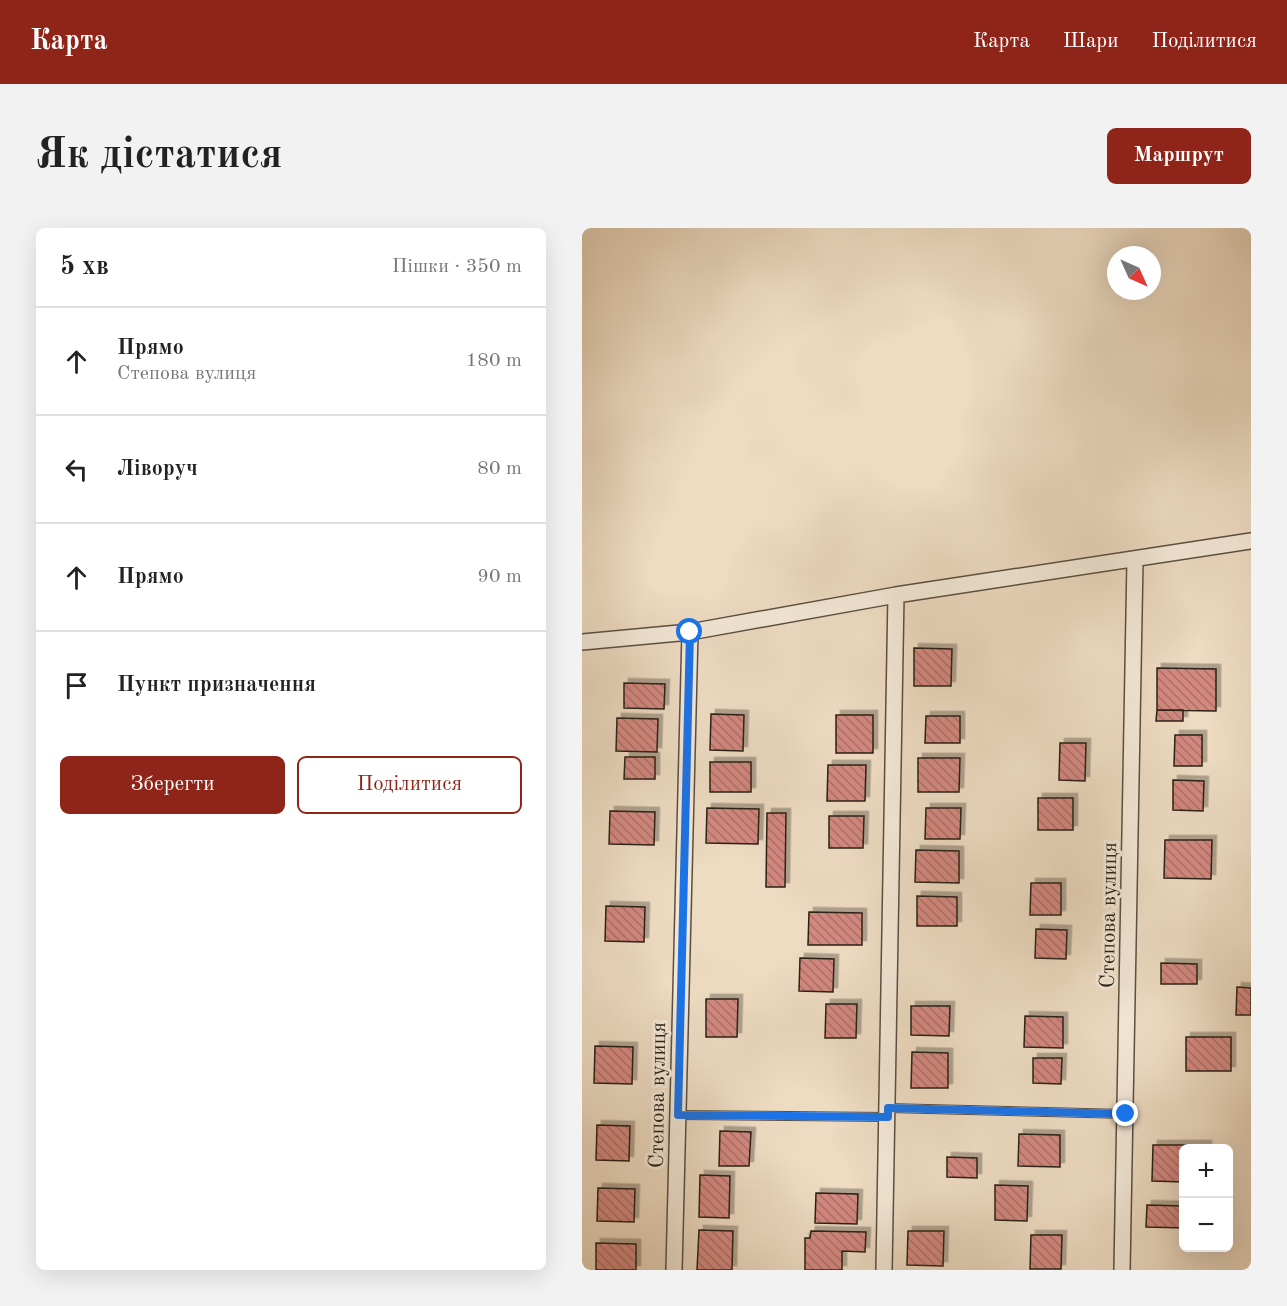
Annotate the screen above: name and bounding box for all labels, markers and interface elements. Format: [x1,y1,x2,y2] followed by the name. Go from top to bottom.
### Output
[30,28,108,56] text: Карта
[973,31,1030,52] text: Карта
[1063,31,1118,52] text: Шари
[1151,31,1257,52] text: Поділитися
[1107,128,1251,184] button: Маршрут
[36,135,283,177] text: Як дістатися
[1107,246,1161,300] north arrow
[60,254,109,280] text: 5 хв
[392,257,522,277] text: Пішки · 350 m
[117,337,184,359] text: Прямо
[60,345,93,378] icon: ahead
[466,351,522,371] text: 180 m
[117,364,256,384] text: Степова вулиця
[60,453,93,486] icon: left
[117,458,198,480] text: Ліворуч
[477,459,522,479] text: 80 m
[60,561,93,594] icon: ahead
[117,566,184,588] text: Прямо
[477,567,522,587] text: 90 m
[676,618,702,644] route start
[60,669,93,702] icon: arrive
[117,674,316,696] text: Пункт призначення
[60,756,285,814] button: Зберегти
[297,756,522,814] button: Поділитися
[1098,842,1121,988] street label: Степова вулиця
[647,1022,670,1168] street label: Степова вулиця
[1112,1100,1138,1126] route end
[1179,1144,1233,1252] map controls
[1179,1144,1233,1198] button: +
[1179,1198,1233,1252] button: −

